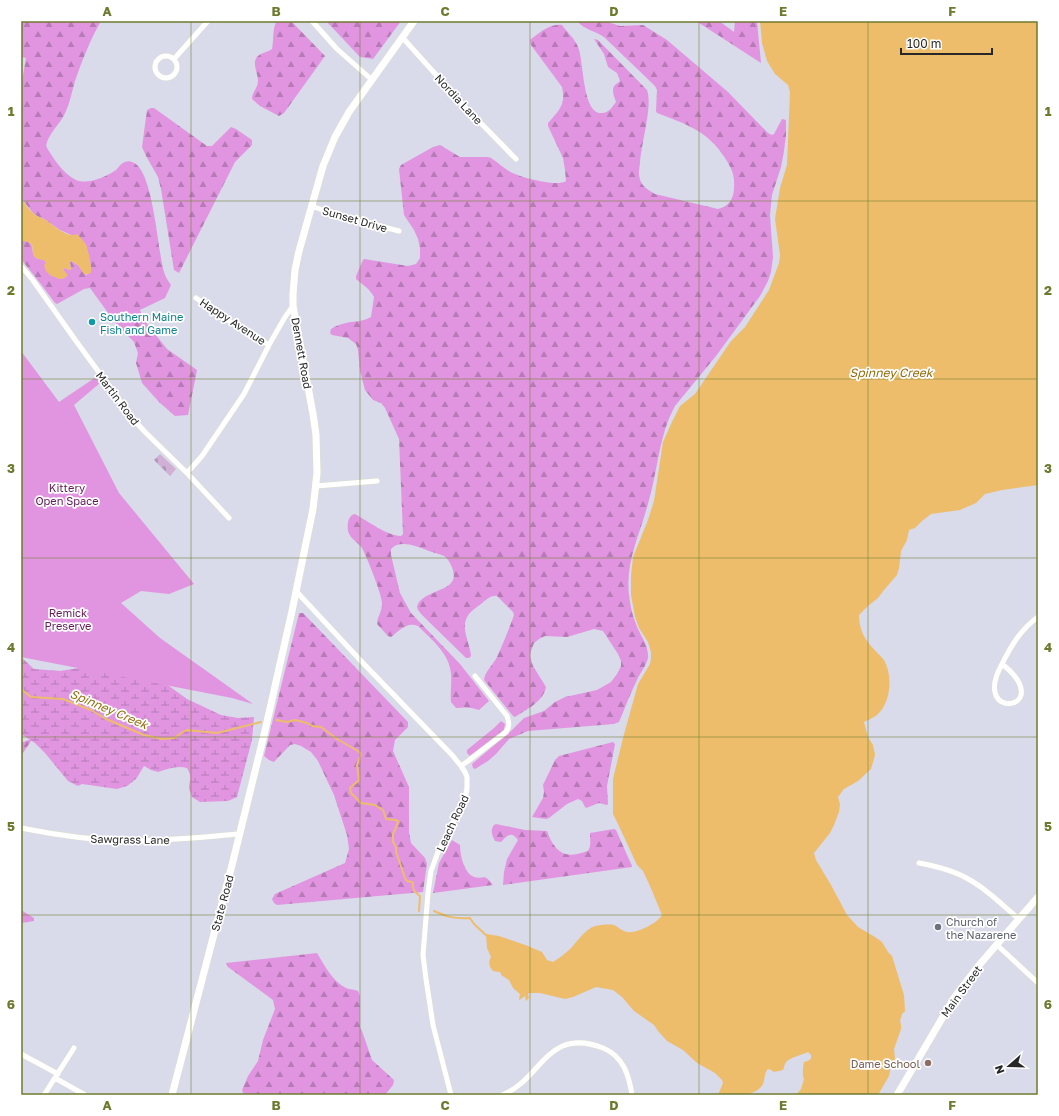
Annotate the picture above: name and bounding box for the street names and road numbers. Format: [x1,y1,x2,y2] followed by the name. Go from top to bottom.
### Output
[433,71,485,127] street label: Nordia Lane
[321,204,389,234] street label: Sunset Drive
[198,295,268,347] street label: Happy Avenue
[289,316,315,390] street label: Dennett Road
[94,369,142,427] street label: Martin Road
[433,793,471,853] street label: Leach Road
[90,832,170,846] street label: Sawgrass Lane
[208,873,236,933] street label: State Road
[938,963,984,1019] street label: Main Street

